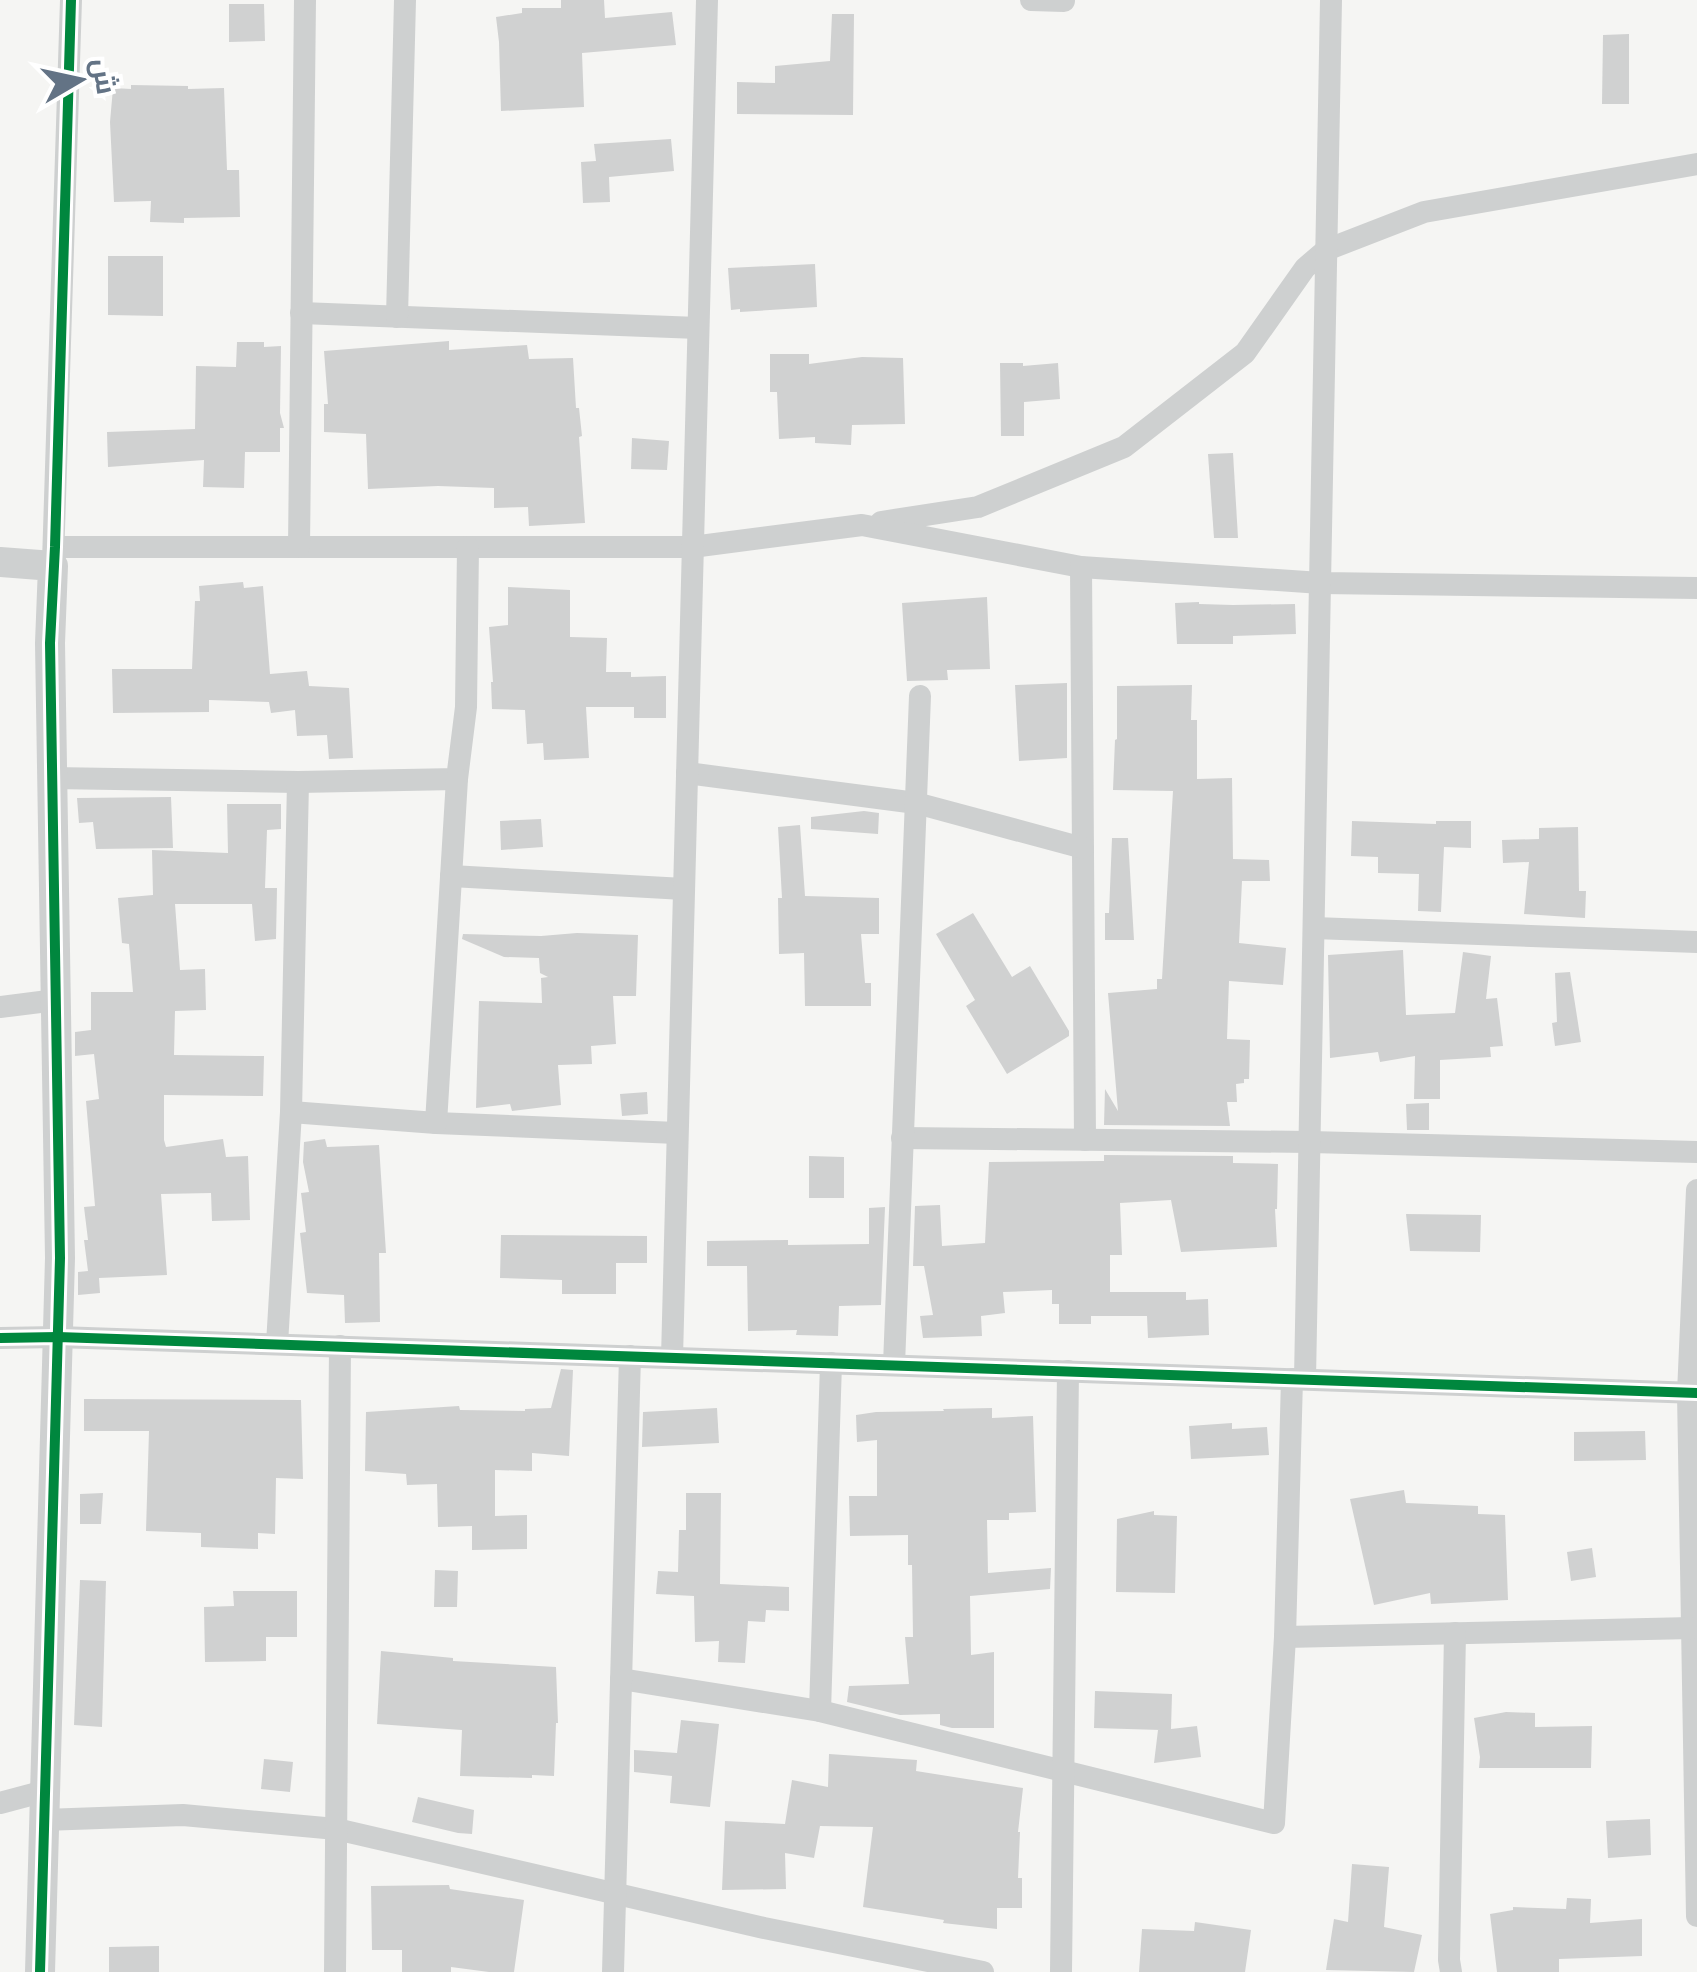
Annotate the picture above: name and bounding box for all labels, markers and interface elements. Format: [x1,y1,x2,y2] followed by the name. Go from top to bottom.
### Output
[30,30,130,130] north arrow
[82,56,125,97] text: ش

